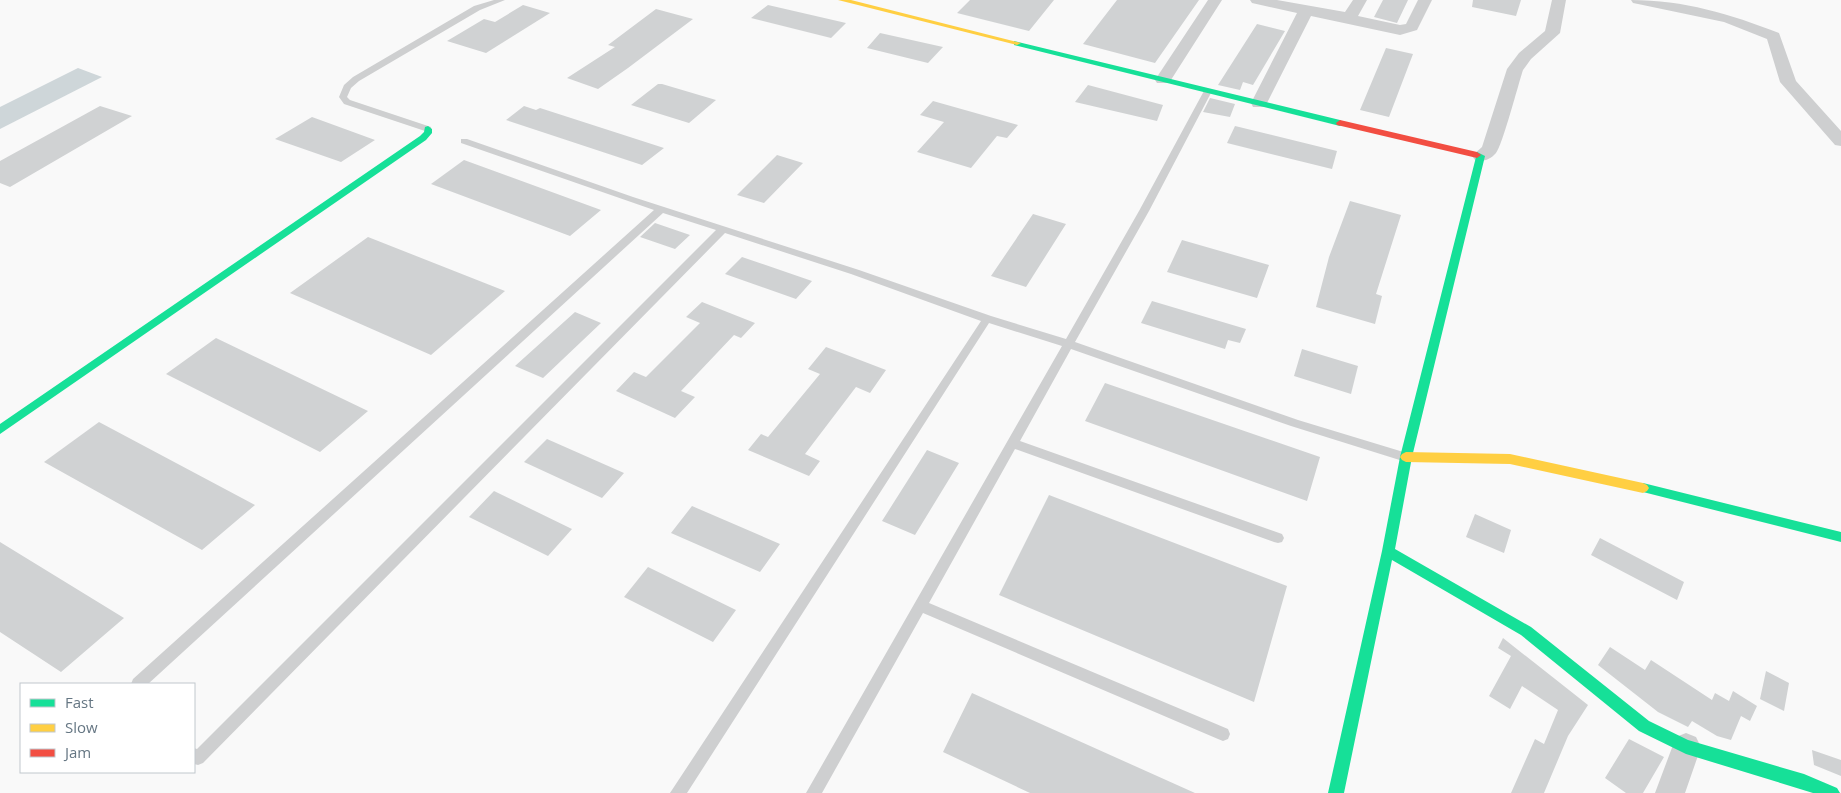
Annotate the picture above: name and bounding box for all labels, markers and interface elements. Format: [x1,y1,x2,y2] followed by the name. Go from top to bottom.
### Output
[20,683,195,773] legend
[65,692,94,712] text: Fast
[65,717,98,737] text: Slow
[63,742,91,762] text: Jam

